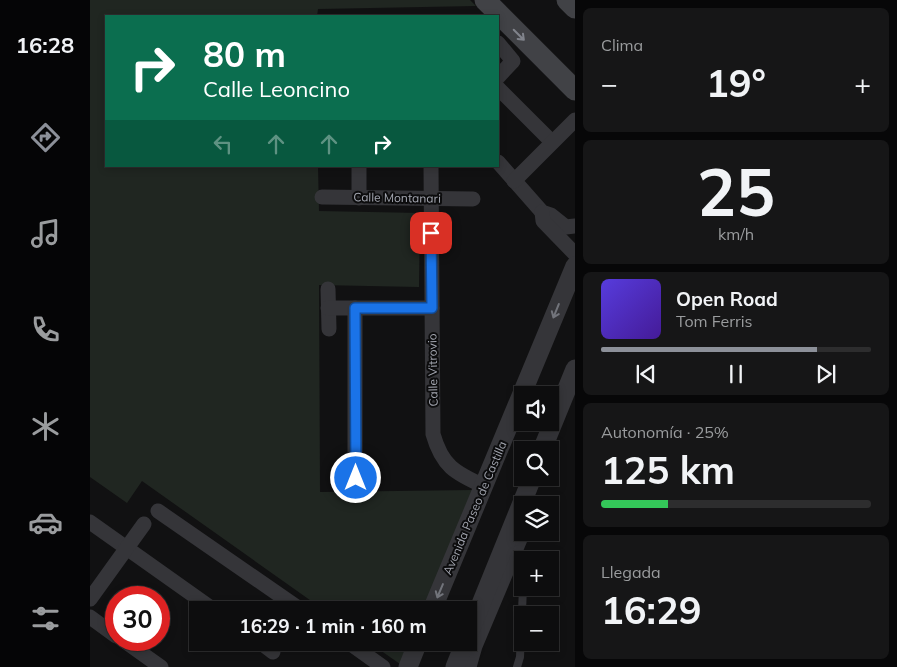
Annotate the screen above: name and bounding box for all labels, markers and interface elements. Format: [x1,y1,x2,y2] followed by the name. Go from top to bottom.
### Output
[513,28,525,40] one-way arrow
[16,31,74,59] text: 16:28
[203,32,286,76] text: 80 m
[120,35,185,100] icon: right
[601,35,643,55] text: Clima
[706,59,766,107] text: 19°
[601,66,618,101] text: −
[854,66,871,101] text: +
[203,75,350,103] text: Calle Leoncino
[28,120,63,155] icon: directions
[209,130,237,158] icon: left
[262,130,290,158] icon: ahead
[315,130,343,158] icon: ahead
[368,130,396,158] icon: right
[697,151,775,232] text: 25
[353,189,441,206] street label: Calle Montanari
[410,212,452,254] pin
[28,216,63,251] icon: music
[417,219,445,247] icon: arrive
[718,224,754,244] text: km/h
[676,287,778,311] text: Open Road
[551,303,560,319] one-way arrow
[676,311,753,331] text: Tom Ferris
[28,312,63,347] icon: phone
[424,333,441,407] street label: Calle Vitrovio
[632,360,660,388] icon: previous
[722,360,750,388] icon: pause
[812,360,840,388] icon: next
[514,386,559,651] map controls
[514,386,559,431] button: sound
[28,409,63,444] icon: climate
[601,422,729,442] text: Autonomía · 25%
[440,439,510,577] street label: Avenida Paseo de Castilla
[514,441,559,486] button: search
[601,446,735,494] text: 125 km
[329,451,381,503] position arrow
[514,496,559,541] button: layers
[28,505,63,540] icon: car
[514,551,559,596] button: +
[601,562,661,582] text: Llegada
[435,583,444,598] one-way arrow
[105,586,170,651] speed limit sign: 30
[601,586,702,634] text: 16:29
[28,601,63,636] icon: filters
[514,606,559,651] button: −
[239,614,427,638] text: 16:29 · 1 min · 160 m

